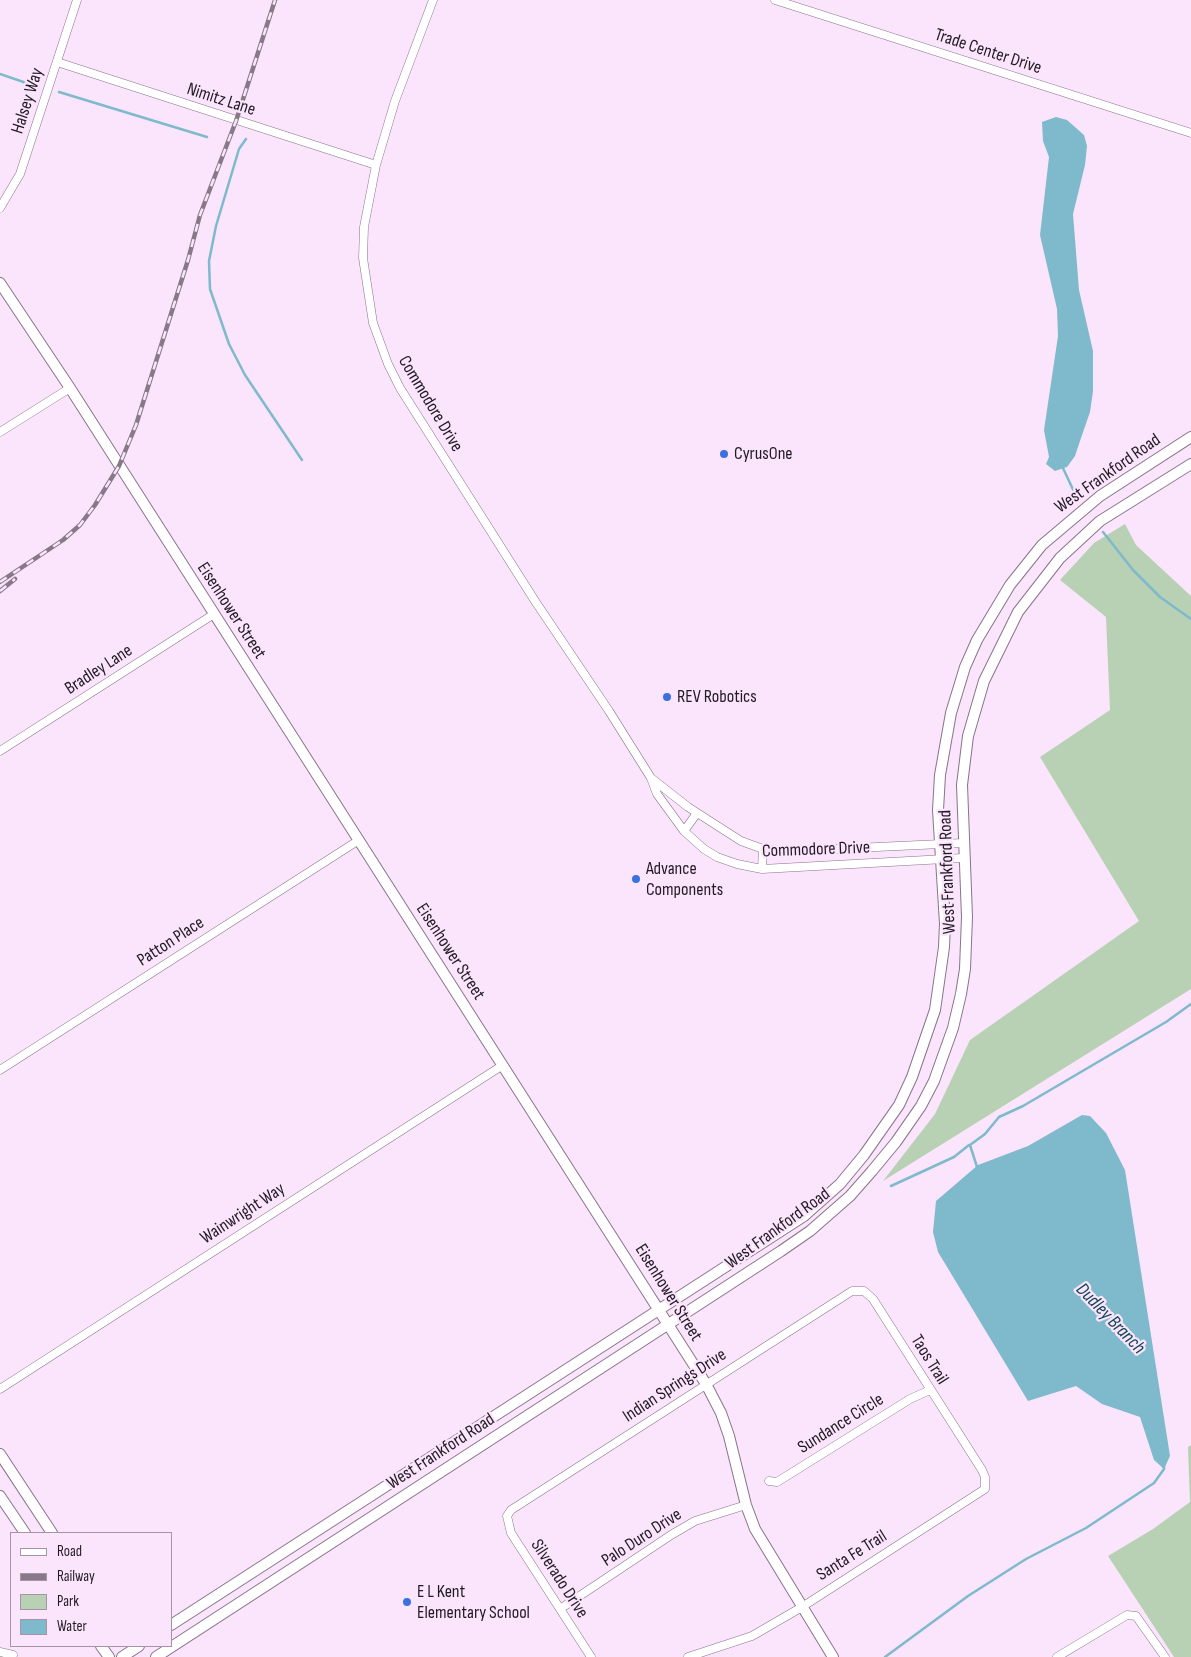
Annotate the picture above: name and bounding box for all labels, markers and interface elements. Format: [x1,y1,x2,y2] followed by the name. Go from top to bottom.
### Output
[932,25,1044,79] street label: Trade Center Drive
[7,65,49,137] street label: Halsey Way
[184,79,258,121] street label: Nimitz Lane
[393,352,467,456] street label: Commodore Drive
[1051,430,1165,518] street label: West Frankford Road
[734,443,793,465] place label: CyrusOne
[718,448,730,460] marker: CyrusOne
[192,559,270,663] street label: Eisenhower Street
[61,640,137,700] street label: Bradley Lane
[677,686,757,708] place label: REV Robotics
[661,691,673,703] marker: REV Robotics
[935,810,961,934] street label: West Frankford Road
[762,837,870,863] street label: Commodore Drive
[646,858,723,901] place label: Advance Components
[630,873,642,885] marker: Advance Components
[411,900,489,1004] street label: Eisenhower Street
[134,912,208,972] street label: Patton Place
[197,1179,289,1249] street label: Wainwright Way
[721,1184,835,1274] street label: West Frankford Road
[630,1240,706,1346] street label: Eisenhower Street
[1071,1279,1149,1359] water label: Dudley Branch
[905,1331,953,1389] street label: Taos Trail
[619,1345,731,1427] street label: Indian Springs Drive
[794,1389,888,1459] street label: Sundance Circle
[383,1409,499,1495] street label: West Frankford Road
[598,1504,686,1572] street label: Palo Duro Drive
[813,1526,891,1586] street label: Santa Fe Trail
[10,1532,172,1647] legend
[526,1536,592,1622] street label: Silverado Drive
[57,1542,82,1561] text: Road
[57,1567,95,1586] text: Railway
[417,1581,530,1624] place label: E L Kent Elementary School
[57,1592,79,1611] text: Park
[401,1596,413,1608] marker: E L Kent Elementary School
[57,1617,87,1636] text: Water

